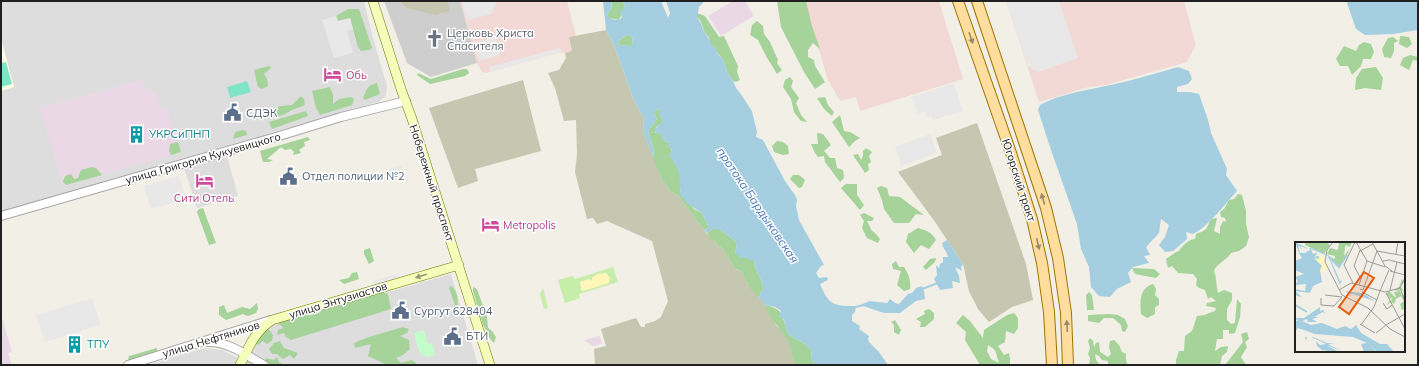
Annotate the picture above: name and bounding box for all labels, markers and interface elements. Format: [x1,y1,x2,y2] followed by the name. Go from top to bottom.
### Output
[447,26,534,53] place label: Церковь Христа Спасителя
[424,29,444,49] church icon: Церковь Христа Спасителя
[968,32,974,44] one-way arrow
[323,65,343,85] hotel icon: Обь
[346,68,367,82] place label: Обь
[223,103,243,123] public building icon: СДЭК
[246,106,278,120] place label: СДЭК
[406,123,458,243] street label: Набережный проспект
[126,124,146,144] building icon: УКРСиПНП
[148,127,210,141] place label: УКРСиПНП
[124,129,282,187] street label: улица Григория Кукуевицкого
[999,137,1039,223] street label: Югорский тракт
[714,144,803,266] water label: протока Бардыковская
[279,166,299,186] public building icon: Отдел полиции №2
[302,169,405,183] place label: Отдел полиции №2
[194,170,214,190] hotel icon: Сити Отель
[174,191,234,205] place label: Сити Отель
[1040,193,1046,205] one-way arrow
[480,215,500,235] hotel icon: Metropolis
[503,218,556,232] place label: Metropolis
[1035,238,1041,250] one-way arrow
[1295,242,1405,352] inset map
[415,273,427,279] one-way arrow
[287,278,389,322] street label: улица Энтузиастов
[391,301,411,321] public building icon: Сургут 628404
[414,304,493,318] place label: Сургут 628404
[161,318,261,360] street label: улица Нефтяников
[1064,319,1070,332] one-way arrow
[443,326,463,346] public building icon: БТИ
[466,329,488,343] place label: БТИ
[64,334,84,354] building icon: ТПУ
[87,337,110,351] place label: ТПУ

